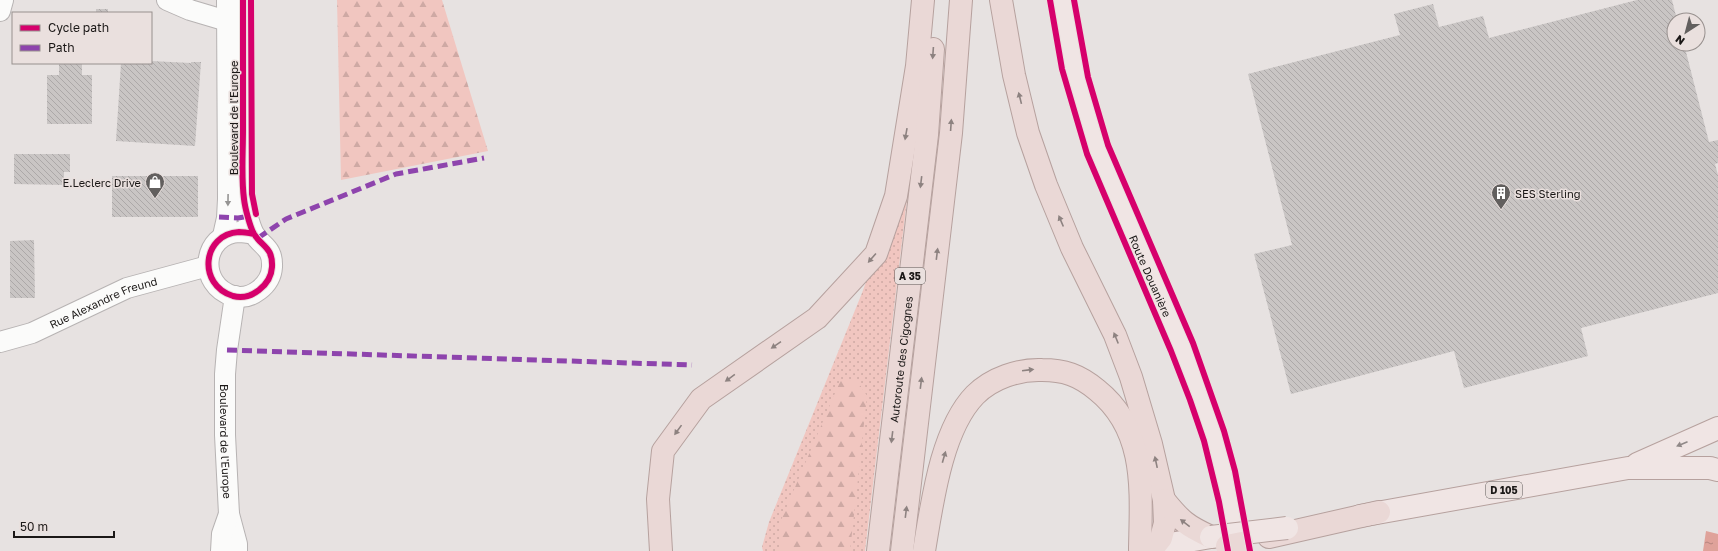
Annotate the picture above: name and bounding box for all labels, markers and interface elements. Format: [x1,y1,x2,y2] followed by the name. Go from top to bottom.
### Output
[12,12,152,64] legend
[1666,12,1706,52] north arrow
[48,20,109,35] text: Cycle path
[1673,33,1687,48] text: N
[48,40,75,55] text: Path
[930,47,937,59] one-way arrow
[227,61,240,175] street label: Boulevard de l'Europe
[1016,91,1022,104] one-way arrow
[948,119,955,131] one-way arrow
[903,128,909,140] one-way arrow
[144,171,166,199] shop icon: E.Leclerc Drive
[62,176,141,189] place label: E.Leclerc Drive
[918,176,925,188] one-way arrow
[1490,182,1512,210] building icon: SES Sterling
[1515,187,1580,200] place label: SES Sterling
[225,194,231,207] one-way arrow
[1058,215,1064,226] one-way arrow
[1127,233,1174,319] street label: Route Douanière
[933,248,940,260] one-way arrow
[867,253,876,264] one-way arrow
[895,268,925,284] road number: A 35
[47,274,158,330] street label: Rue Alexandre Freund
[887,295,914,423] street label: Autoroute des Cigognes
[1112,332,1118,344] one-way arrow
[771,341,782,349] one-way arrow
[1022,367,1035,373] one-way arrow
[725,374,735,382] one-way arrow
[918,377,925,389] one-way arrow
[219,384,235,499] street label: Boulevard de l'Europe
[674,425,682,436] one-way arrow
[888,431,895,443] one-way arrow
[1677,441,1688,447] one-way arrow
[941,451,947,463] one-way arrow
[1152,456,1158,468] one-way arrow
[1486,482,1522,498] road number: D 105
[903,506,909,518] one-way arrow
[14,513,114,539] scale bar
[1179,518,1190,527] one-way arrow
[20,519,48,534] text: 50 m

